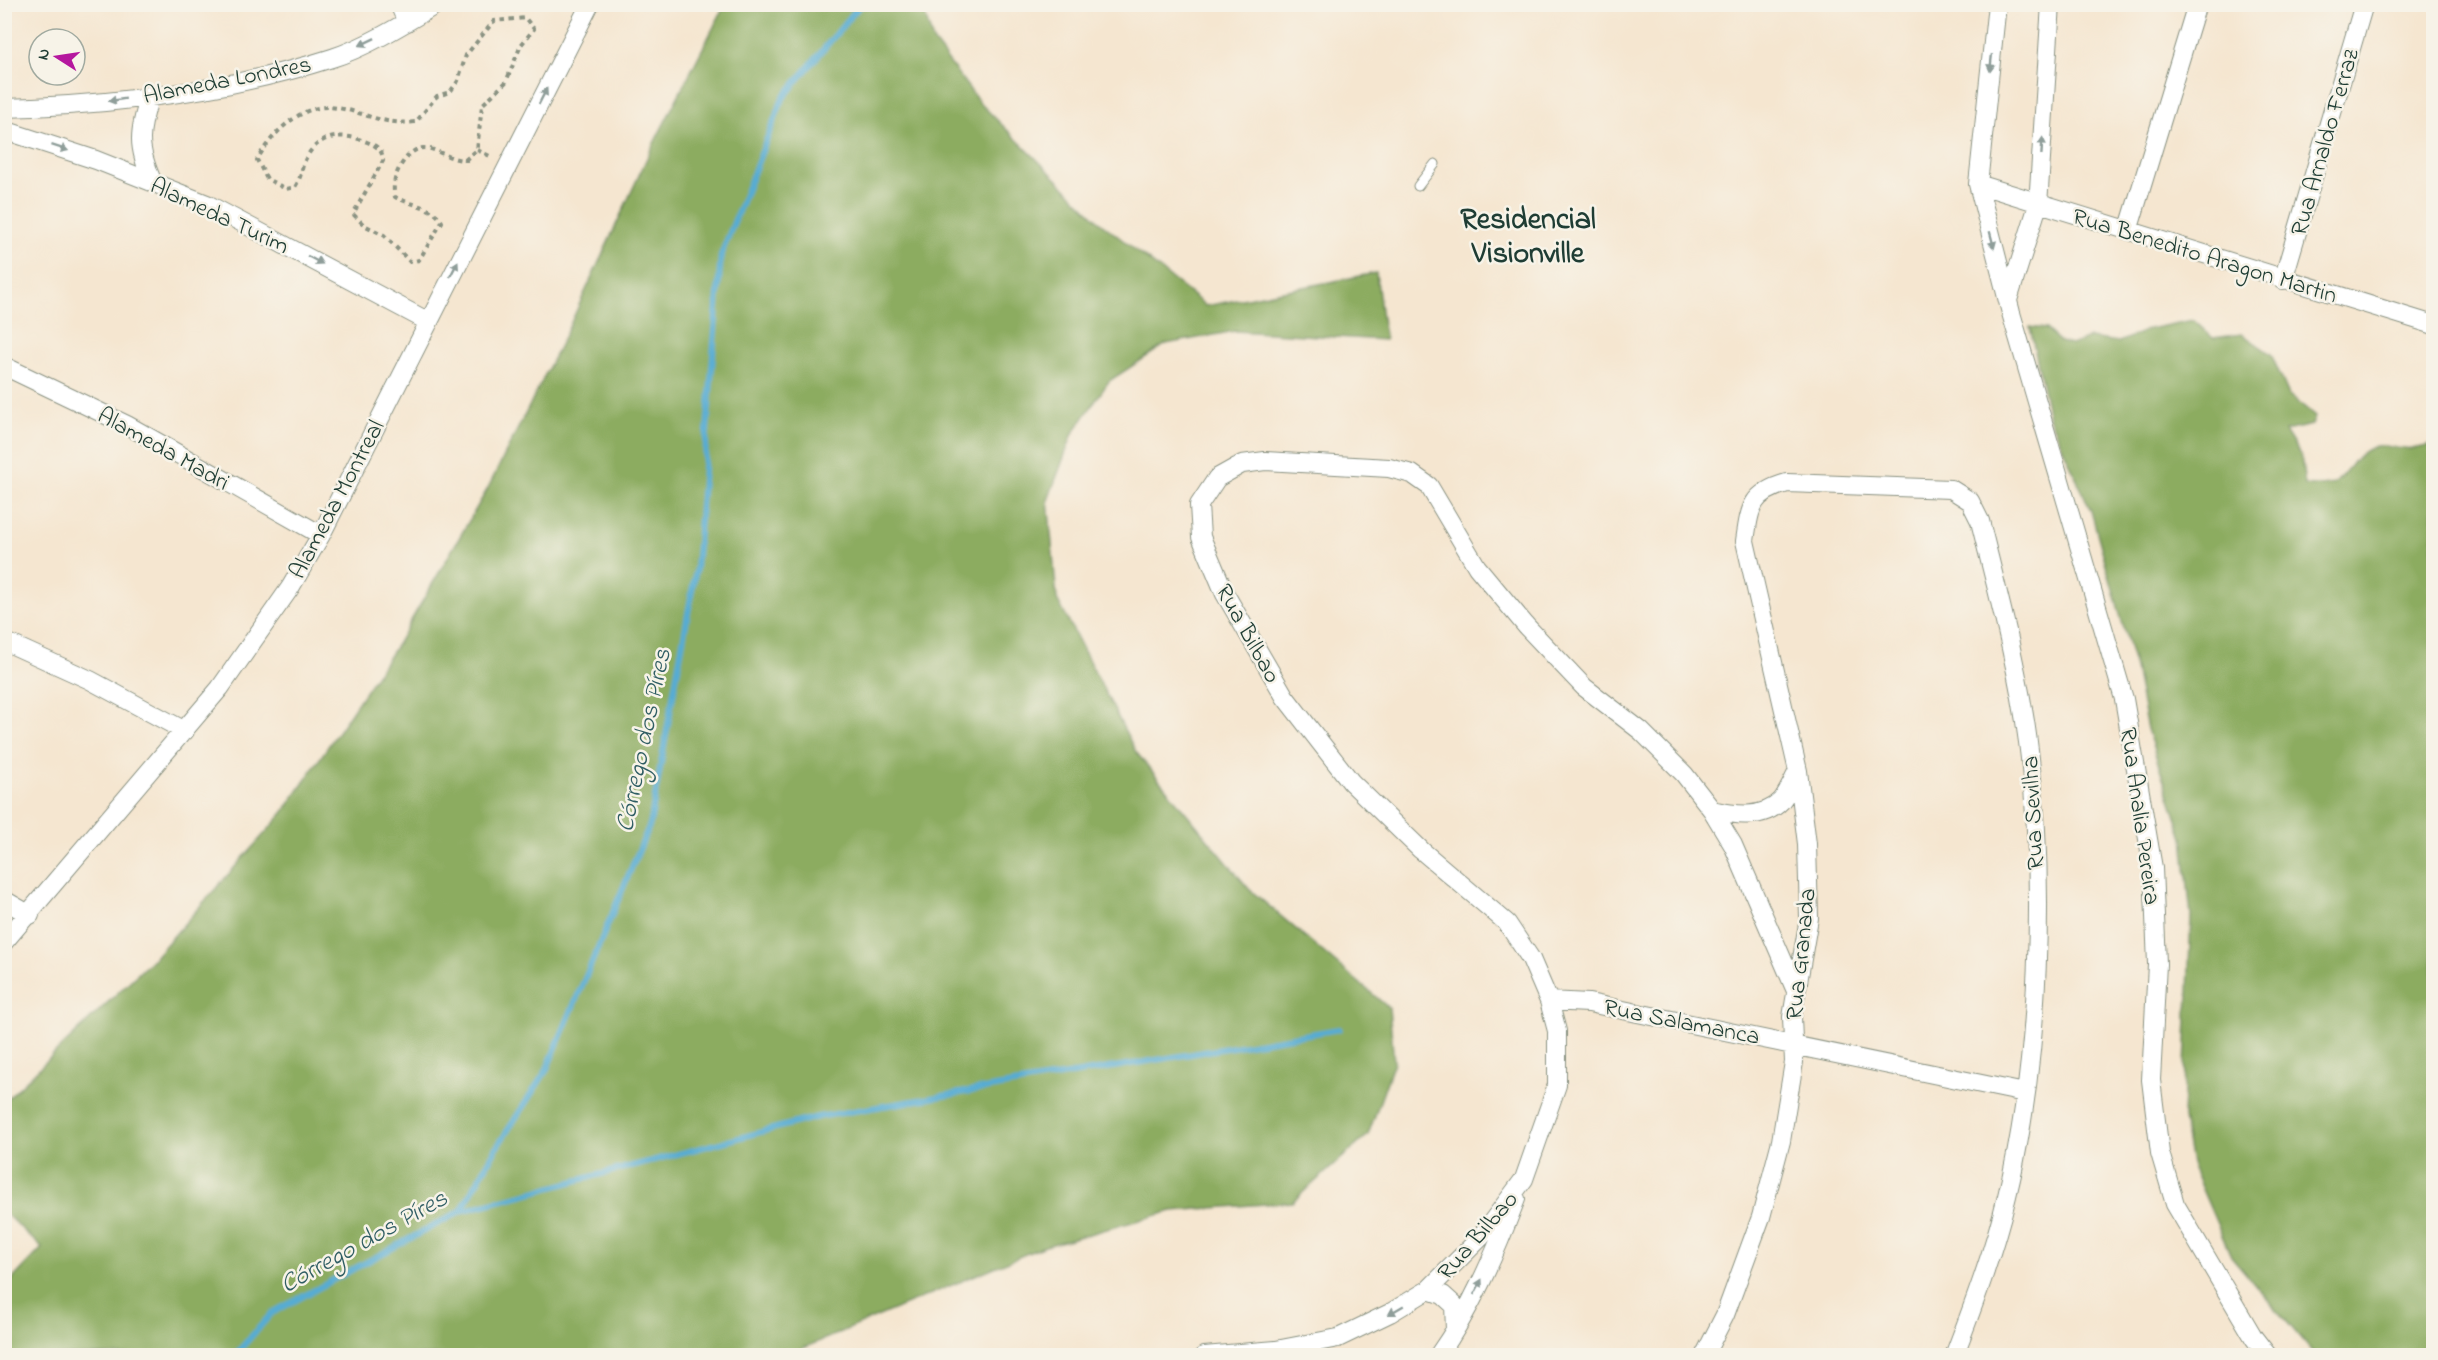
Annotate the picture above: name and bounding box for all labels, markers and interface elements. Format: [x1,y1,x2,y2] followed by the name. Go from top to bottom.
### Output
[27,27,87,87] north arrow
[358,36,376,46] one-way arrow
[2283,44,2370,240] street label: Rua Arnaldo Ferraz
[31,46,57,62] text: N
[140,48,315,115] street label: Alameda Londres
[1986,53,1996,72] one-way arrow
[538,87,548,104] one-way arrow
[107,96,126,105] one-way arrow
[2037,137,2047,156] one-way arrow
[51,144,69,153] one-way arrow
[144,170,294,265] street label: Alameda Turim
[1460,199,1596,277] district label: Residencial Visionville
[2068,200,2341,314] street label: Rua Benedito Aragon Martin
[1988,231,1998,250] one-way arrow
[306,255,324,265] one-way arrow
[449,260,459,277] one-way arrow
[90,399,235,501] street label: Alameda Madri
[282,414,395,586] street label: Alameda Montreal
[1205,578,1288,690] street label: Rua Bilbao
[607,645,683,836] water label: Córrego dos Píres
[2109,725,2168,907] street label: Rua Analia Pereira
[2014,755,2055,871] street label: Rua Sevilha
[1778,887,1827,1022] street label: Rua Granada
[1600,991,1763,1056] street label: Rua Salamanca
[274,1180,456,1304] water label: Córrego dos Píres
[1430,1184,1528,1289] street label: Rua Bilbao
[1473,1278,1483,1295] one-way arrow
[1388,1304,1404,1315] one-way arrow

